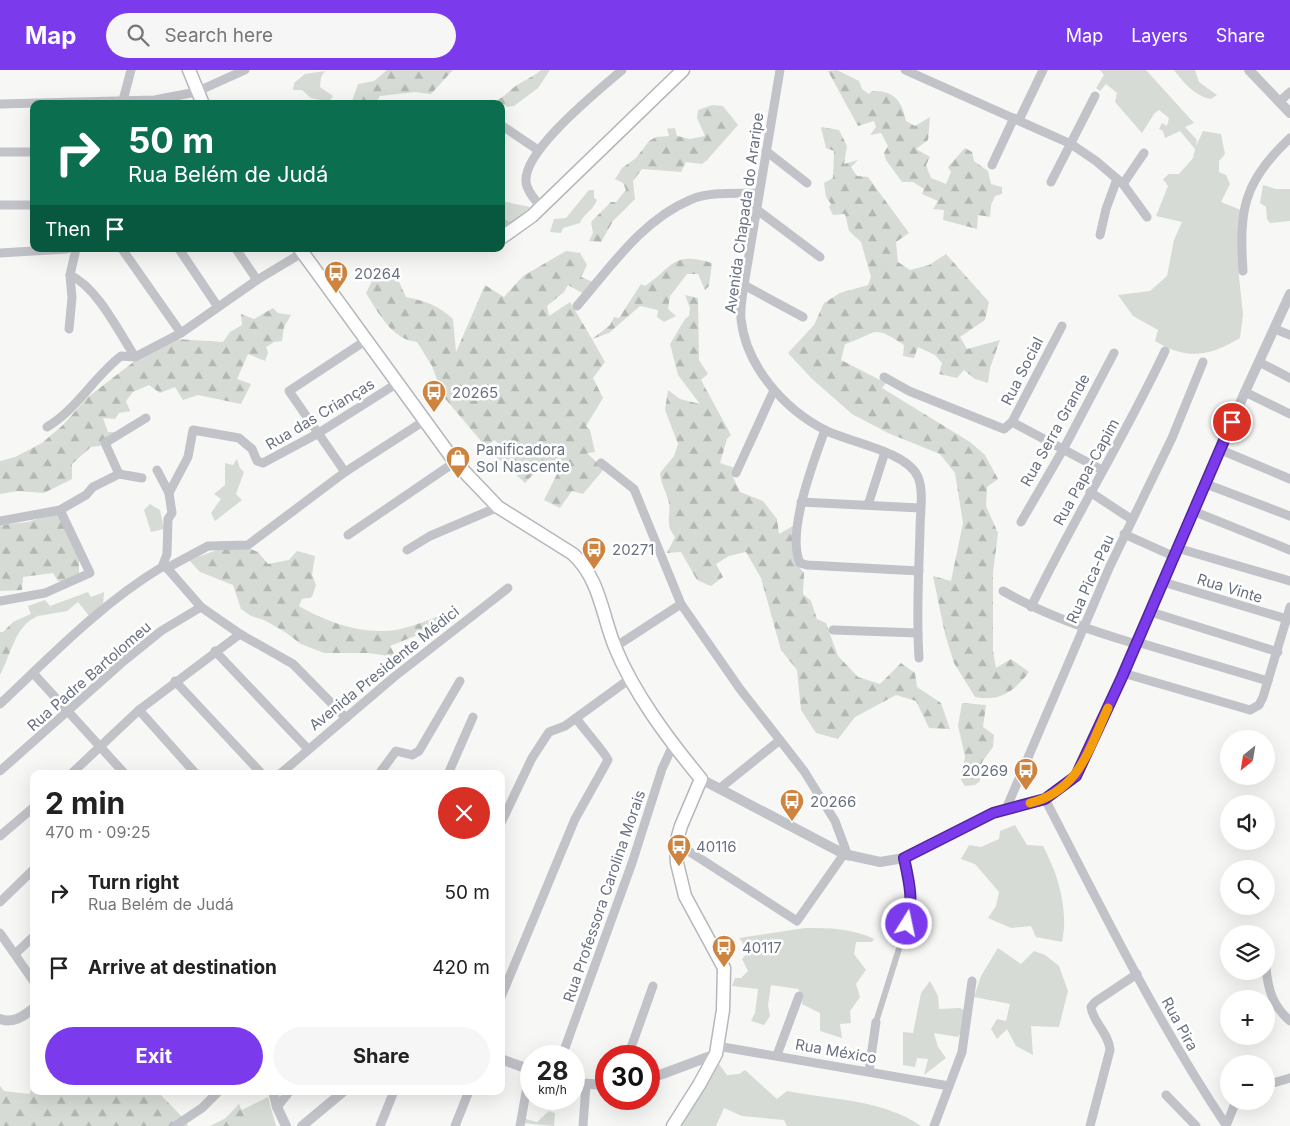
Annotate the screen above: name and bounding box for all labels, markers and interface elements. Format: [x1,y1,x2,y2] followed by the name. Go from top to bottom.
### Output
[106,13,456,58] search box
[25,21,76,50] text: Map
[124,21,152,49] icon: search
[164,24,273,47] text: Search here
[1066,25,1103,46] text: Map
[1131,25,1188,46] text: Layers
[1216,25,1265,46] text: Share
[720,111,768,315] street label: Avenida Chapada do Araripe
[128,119,214,161] text: 50 m
[45,120,110,185] icon: right
[128,161,328,187] text: Rua Belém de Judá
[101,215,129,243] icon: arrive
[45,218,91,241] text: Then
[323,260,349,294] bus stop icon: 20264
[354,264,401,283] place label: 20264
[997,334,1047,408] street label: Rua Social
[1016,370,1094,490] street label: Rua Serra Grande
[262,374,378,454] street label: Rua das Crianças
[421,379,447,413] bus stop icon: 20265
[452,383,498,402] place label: 20265
[1211,401,1253,443] pin
[1218,408,1246,436] icon: arrive
[1049,415,1123,529] street label: Rua Papa-Capim
[476,440,570,476] place label: Panificadora Sol Nascente
[445,445,471,479] shop icon: Panificadora Sol Nascente
[1062,532,1118,626] street label: Rua Pica-Pau
[581,536,607,570] bus stop icon: 20271
[612,540,654,559] place label: 20271
[1195,569,1265,607] street label: Rua Vinte
[305,602,463,734] street label: Avenida Presidente Médici
[23,617,155,735] street label: Rua Padre Bartolomeu
[1220,730,1275,785] north arrow
[1220,730,1275,1110] map controls
[1013,757,1039,791] bus stop icon: 20269
[962,761,1008,780] place label: 20269
[45,785,125,821] text: 2 min
[438,787,490,839] button: close
[559,787,649,1004] street label: Rua Professora Carolina Morais
[779,788,805,822] bus stop icon: 20266
[810,792,856,811] place label: 20266
[1220,795,1275,850] button: sound
[45,822,150,842] text: 470 m · 09:25
[666,833,692,867] bus stop icon: 40116
[696,837,737,856] place label: 40116
[1220,860,1275,915] button: search
[88,871,179,894] text: Turn right
[45,879,73,907] icon: right
[444,881,490,904] text: 50 m
[88,894,234,914] text: Rua Belém de Judá
[880,897,932,949] position arrow
[1220,925,1275,980] button: layers
[711,934,737,968] bus stop icon: 40117
[742,938,782,957] place label: 40117
[45,954,73,982] icon: arrive
[88,956,277,979] text: Arrive at destination
[432,956,490,979] text: 420 m
[1220,990,1275,1045] button: +
[1158,994,1202,1054] street label: Rua Pira
[45,1027,263,1085] button: Exit
[273,1027,490,1085] button: Share
[794,1034,878,1068] street label: Rua México
[595,1045,660,1110] speed limit sign: 30
[1220,1055,1275,1110] button: −
[536,1056,569,1086] text: 28
[538,1082,567,1097] text: km/h

